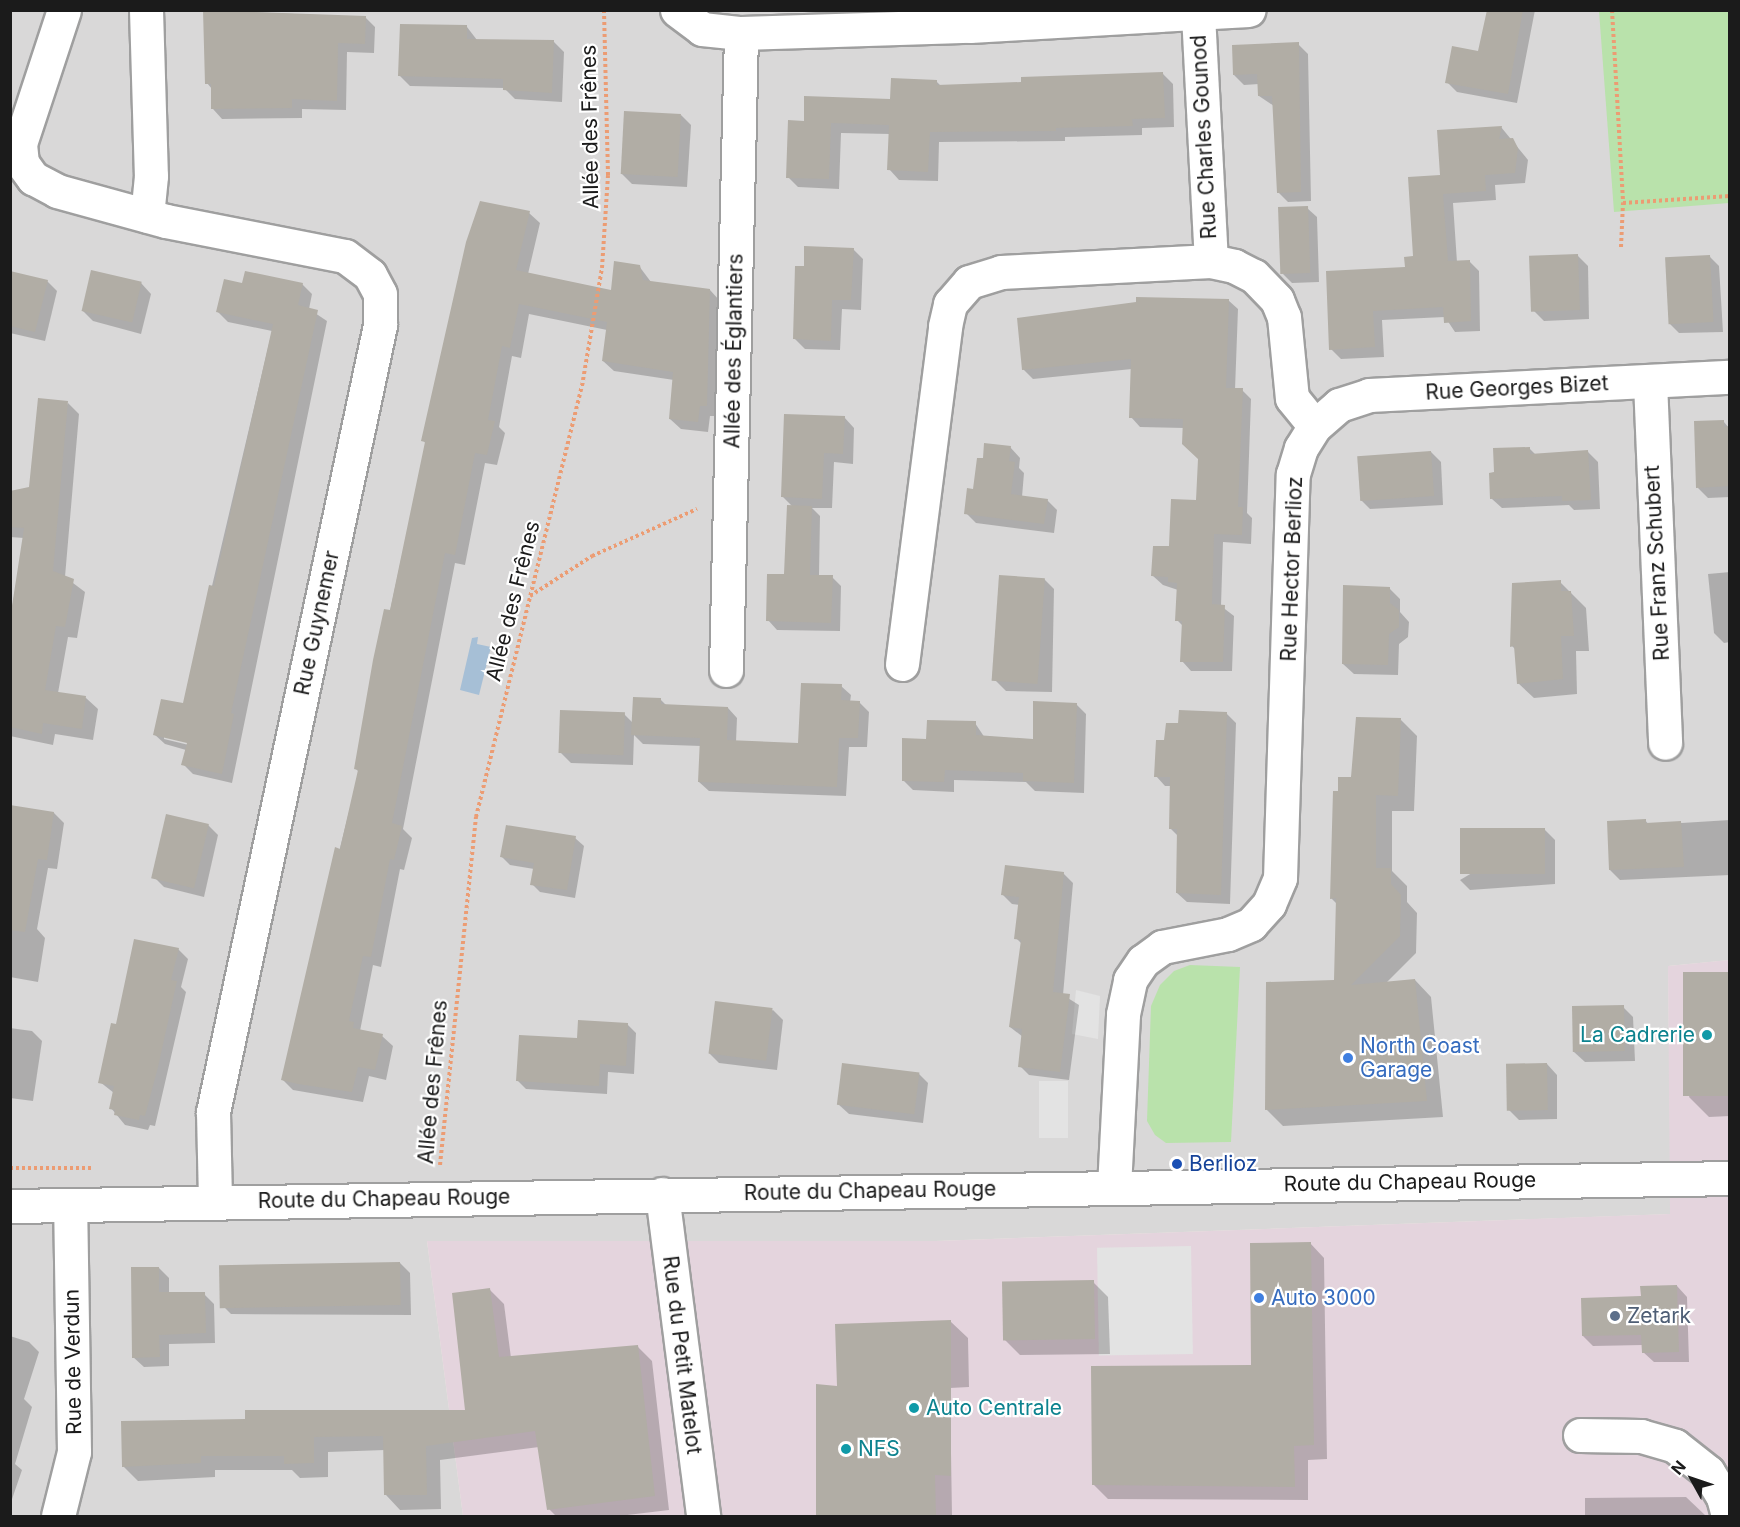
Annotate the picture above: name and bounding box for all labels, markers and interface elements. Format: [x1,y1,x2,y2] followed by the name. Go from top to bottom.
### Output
[1186,34,1222,240] street label: Rue Charles Gounod
[576,45,604,209] street label: Allée des Frênes
[720,253,748,449] street label: Allée des Églantiers
[1425,371,1609,405] street label: Rue Georges Bizet
[1639,464,1675,662] street label: Rue Franz Schubert
[1276,476,1308,662] street label: Rue Hector Berlioz
[481,518,545,684] street label: Allée des Frênes
[289,548,345,698] street label: Rue Guynemer
[413,999,453,1165] street label: Allée des Frênes
[1580,1022,1695,1048] place label: La Cadrerie
[1700,1028,1714,1042] marker: La Cadrerie
[1360,1033,1480,1083] place label: North Coast Garage
[1341,1051,1355,1065] marker: North Coast Garage
[1189,1151,1257,1177] place label: Berlioz
[1170,1157,1184,1171] marker: Berlioz
[1284,1167,1536,1197] street label: Route du Chapeau Rouge
[744,1176,996,1206] street label: Route du Chapeau Rouge
[258,1184,510,1214] street label: Route du Chapeau Rouge
[657,1254,707,1456] street label: Rue du Petit Matelot
[1271,1285,1376,1311] place label: Auto 3000
[59,1289,87,1435] street label: Rue de Verdun
[1252,1291,1266,1305] marker: Auto 3000
[1627,1303,1691,1329] place label: Zetark
[1608,1309,1622,1323] marker: Zetark
[926,1395,1062,1421] place label: Auto Centrale
[907,1401,921,1415] marker: Auto Centrale
[858,1436,900,1462] place label: NFS
[839,1442,853,1456] marker: NFS
[1662,1449,1722,1509] north arrow
[1667,1456,1690,1479] text: N

